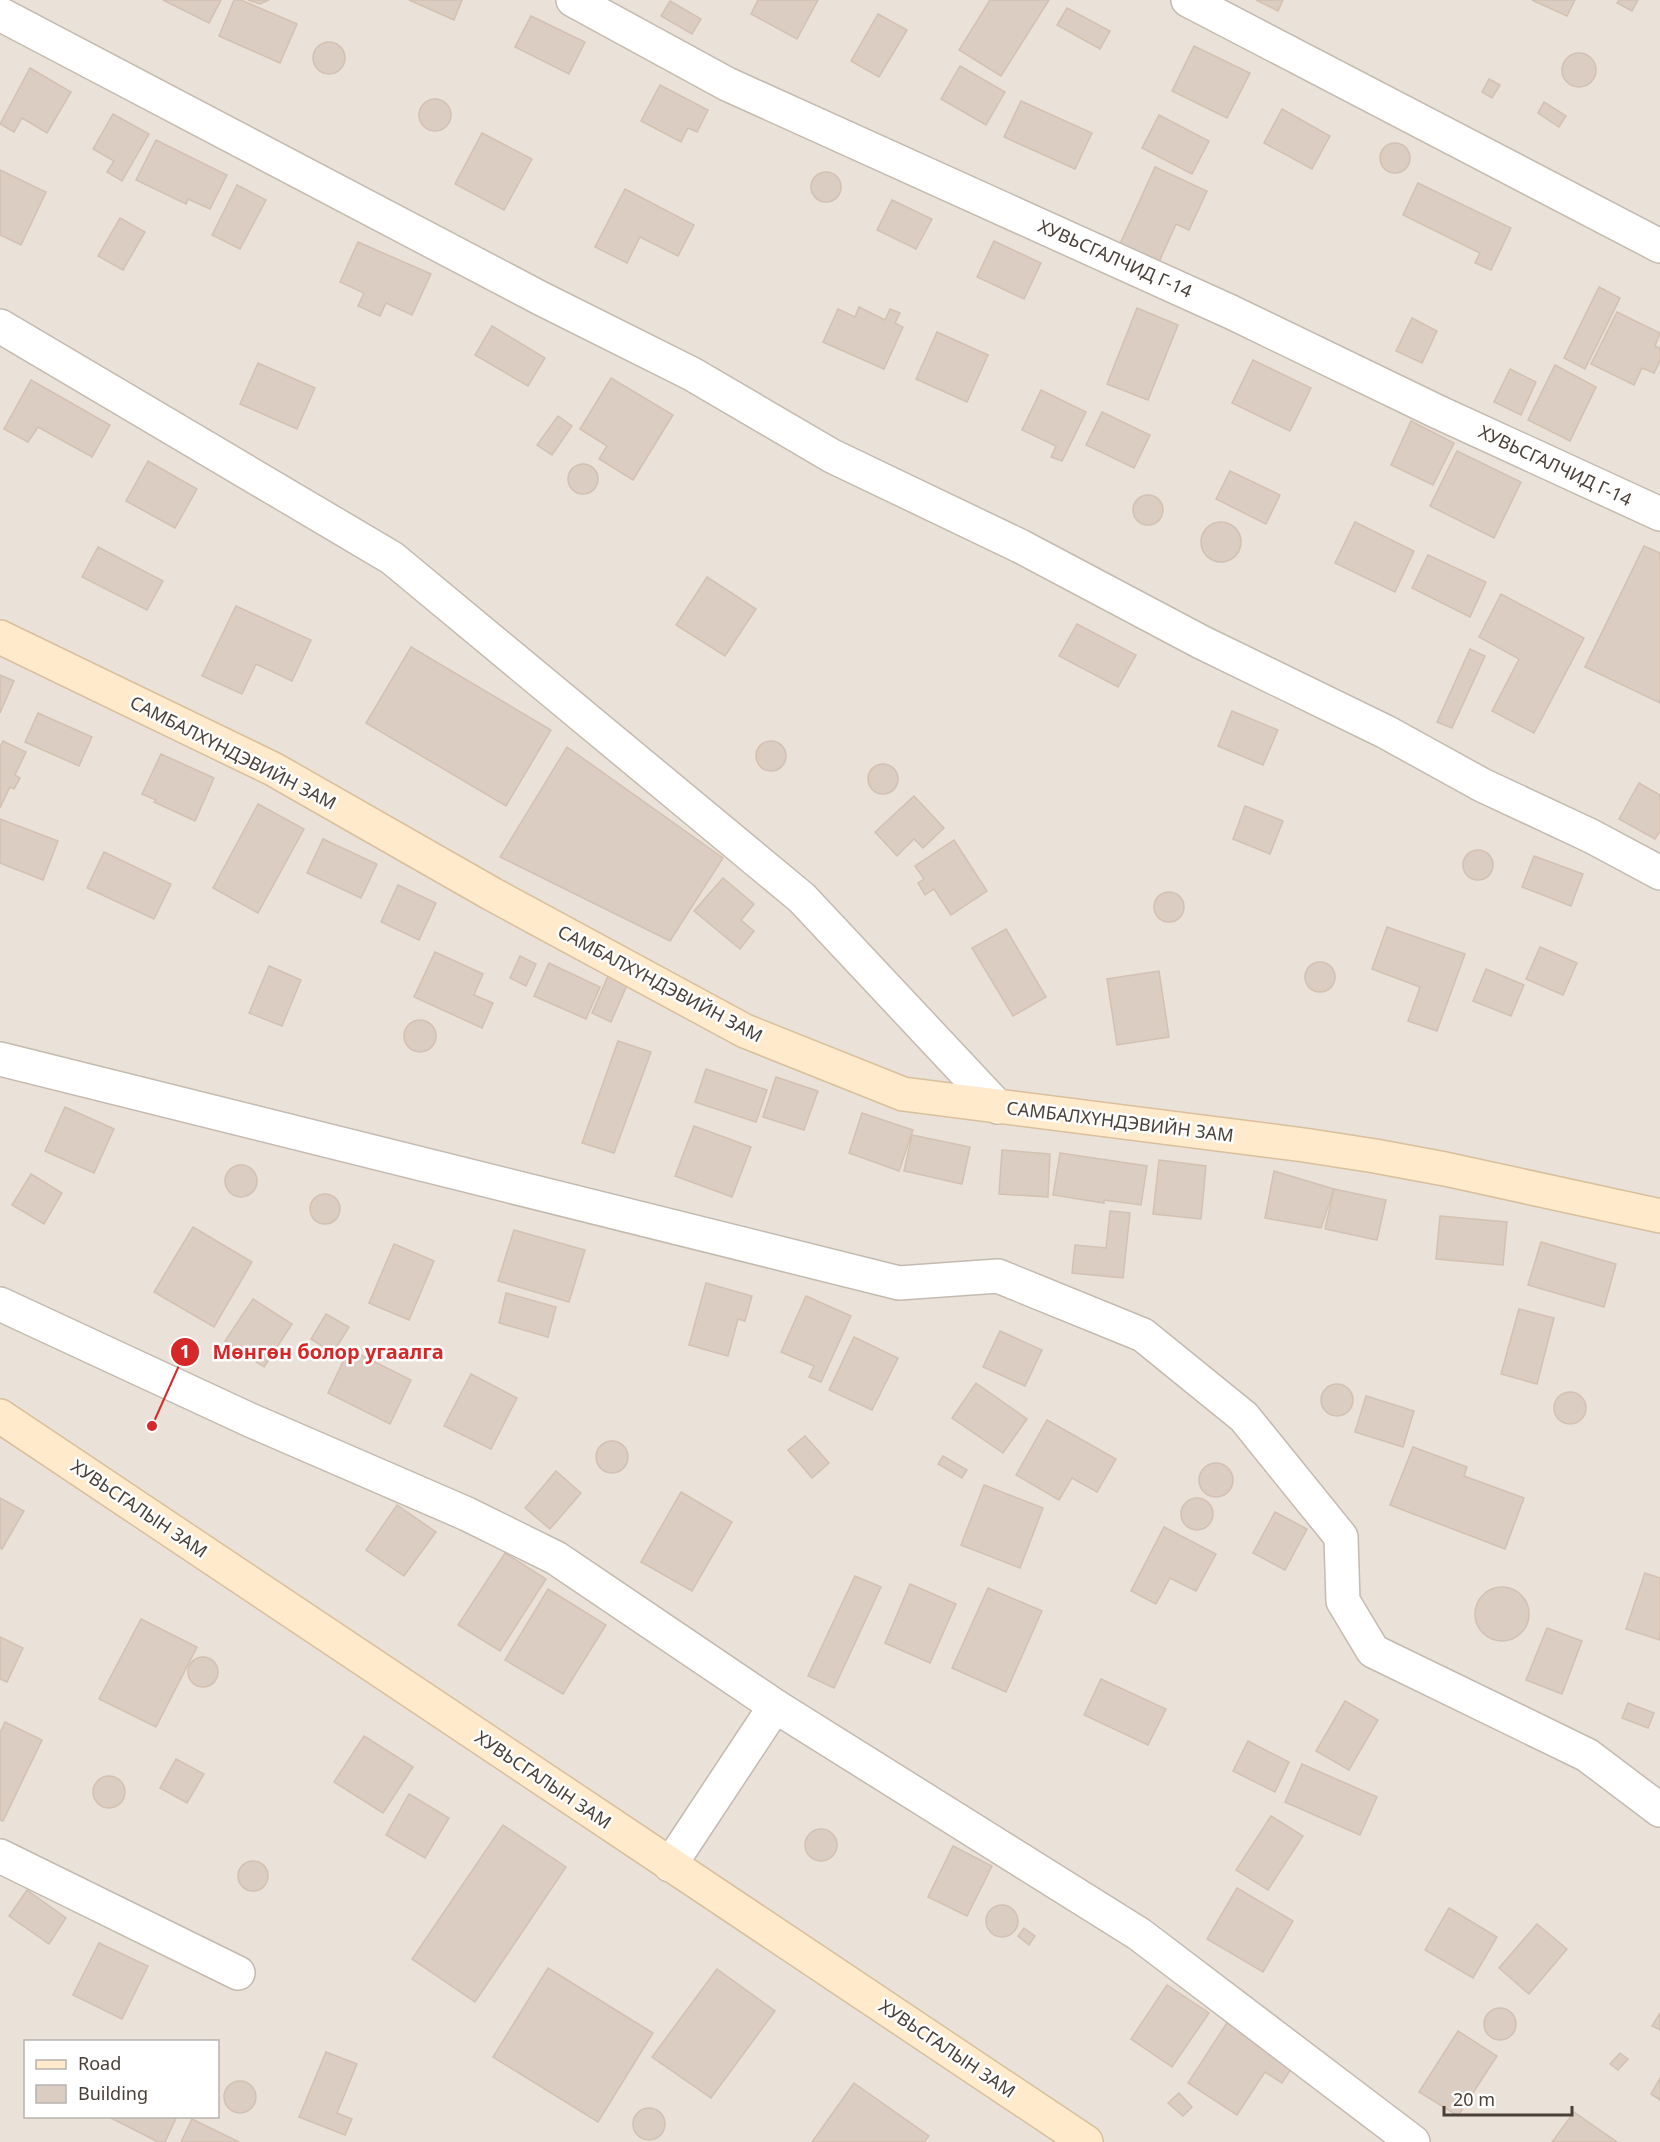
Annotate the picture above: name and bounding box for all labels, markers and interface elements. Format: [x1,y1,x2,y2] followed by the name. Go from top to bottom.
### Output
[1035,213,1196,303] street label: ХУВЬСГАЛЧИД Г-14
[1475,419,1636,511] street label: ХУВЬСГАЛЧИД Г-14
[126,690,341,815] street label: САМБАЛХҮНДЭВИЙН ЗАМ
[554,919,767,1047] street label: САМБАЛХҮНДЭВИЙН ЗАМ
[1005,1095,1235,1147] street label: САМБАЛХҮНДЭВИЙН ЗАМ
[170,1333,456,1371] callout: Мөнгөн болор угаалга
[212,1338,444,1365] text: Мөнгөн болор угаалга
[180,1339,190,1363] text: 1
[67,1454,212,1563] street label: ХУВЬСГАЛЫН ЗАМ
[471,1725,616,1834] street label: ХУВЬСГАЛЫН ЗАМ
[875,1994,1020,2103] street label: ХУВЬСГАЛЫН ЗАМ
[24,2040,219,2118] legend
[78,2051,121,2075] text: Road
[1444,2079,1572,2117] scale bar
[78,2081,148,2105] text: Building
[1453,2087,1495,2111] text: 20 m

